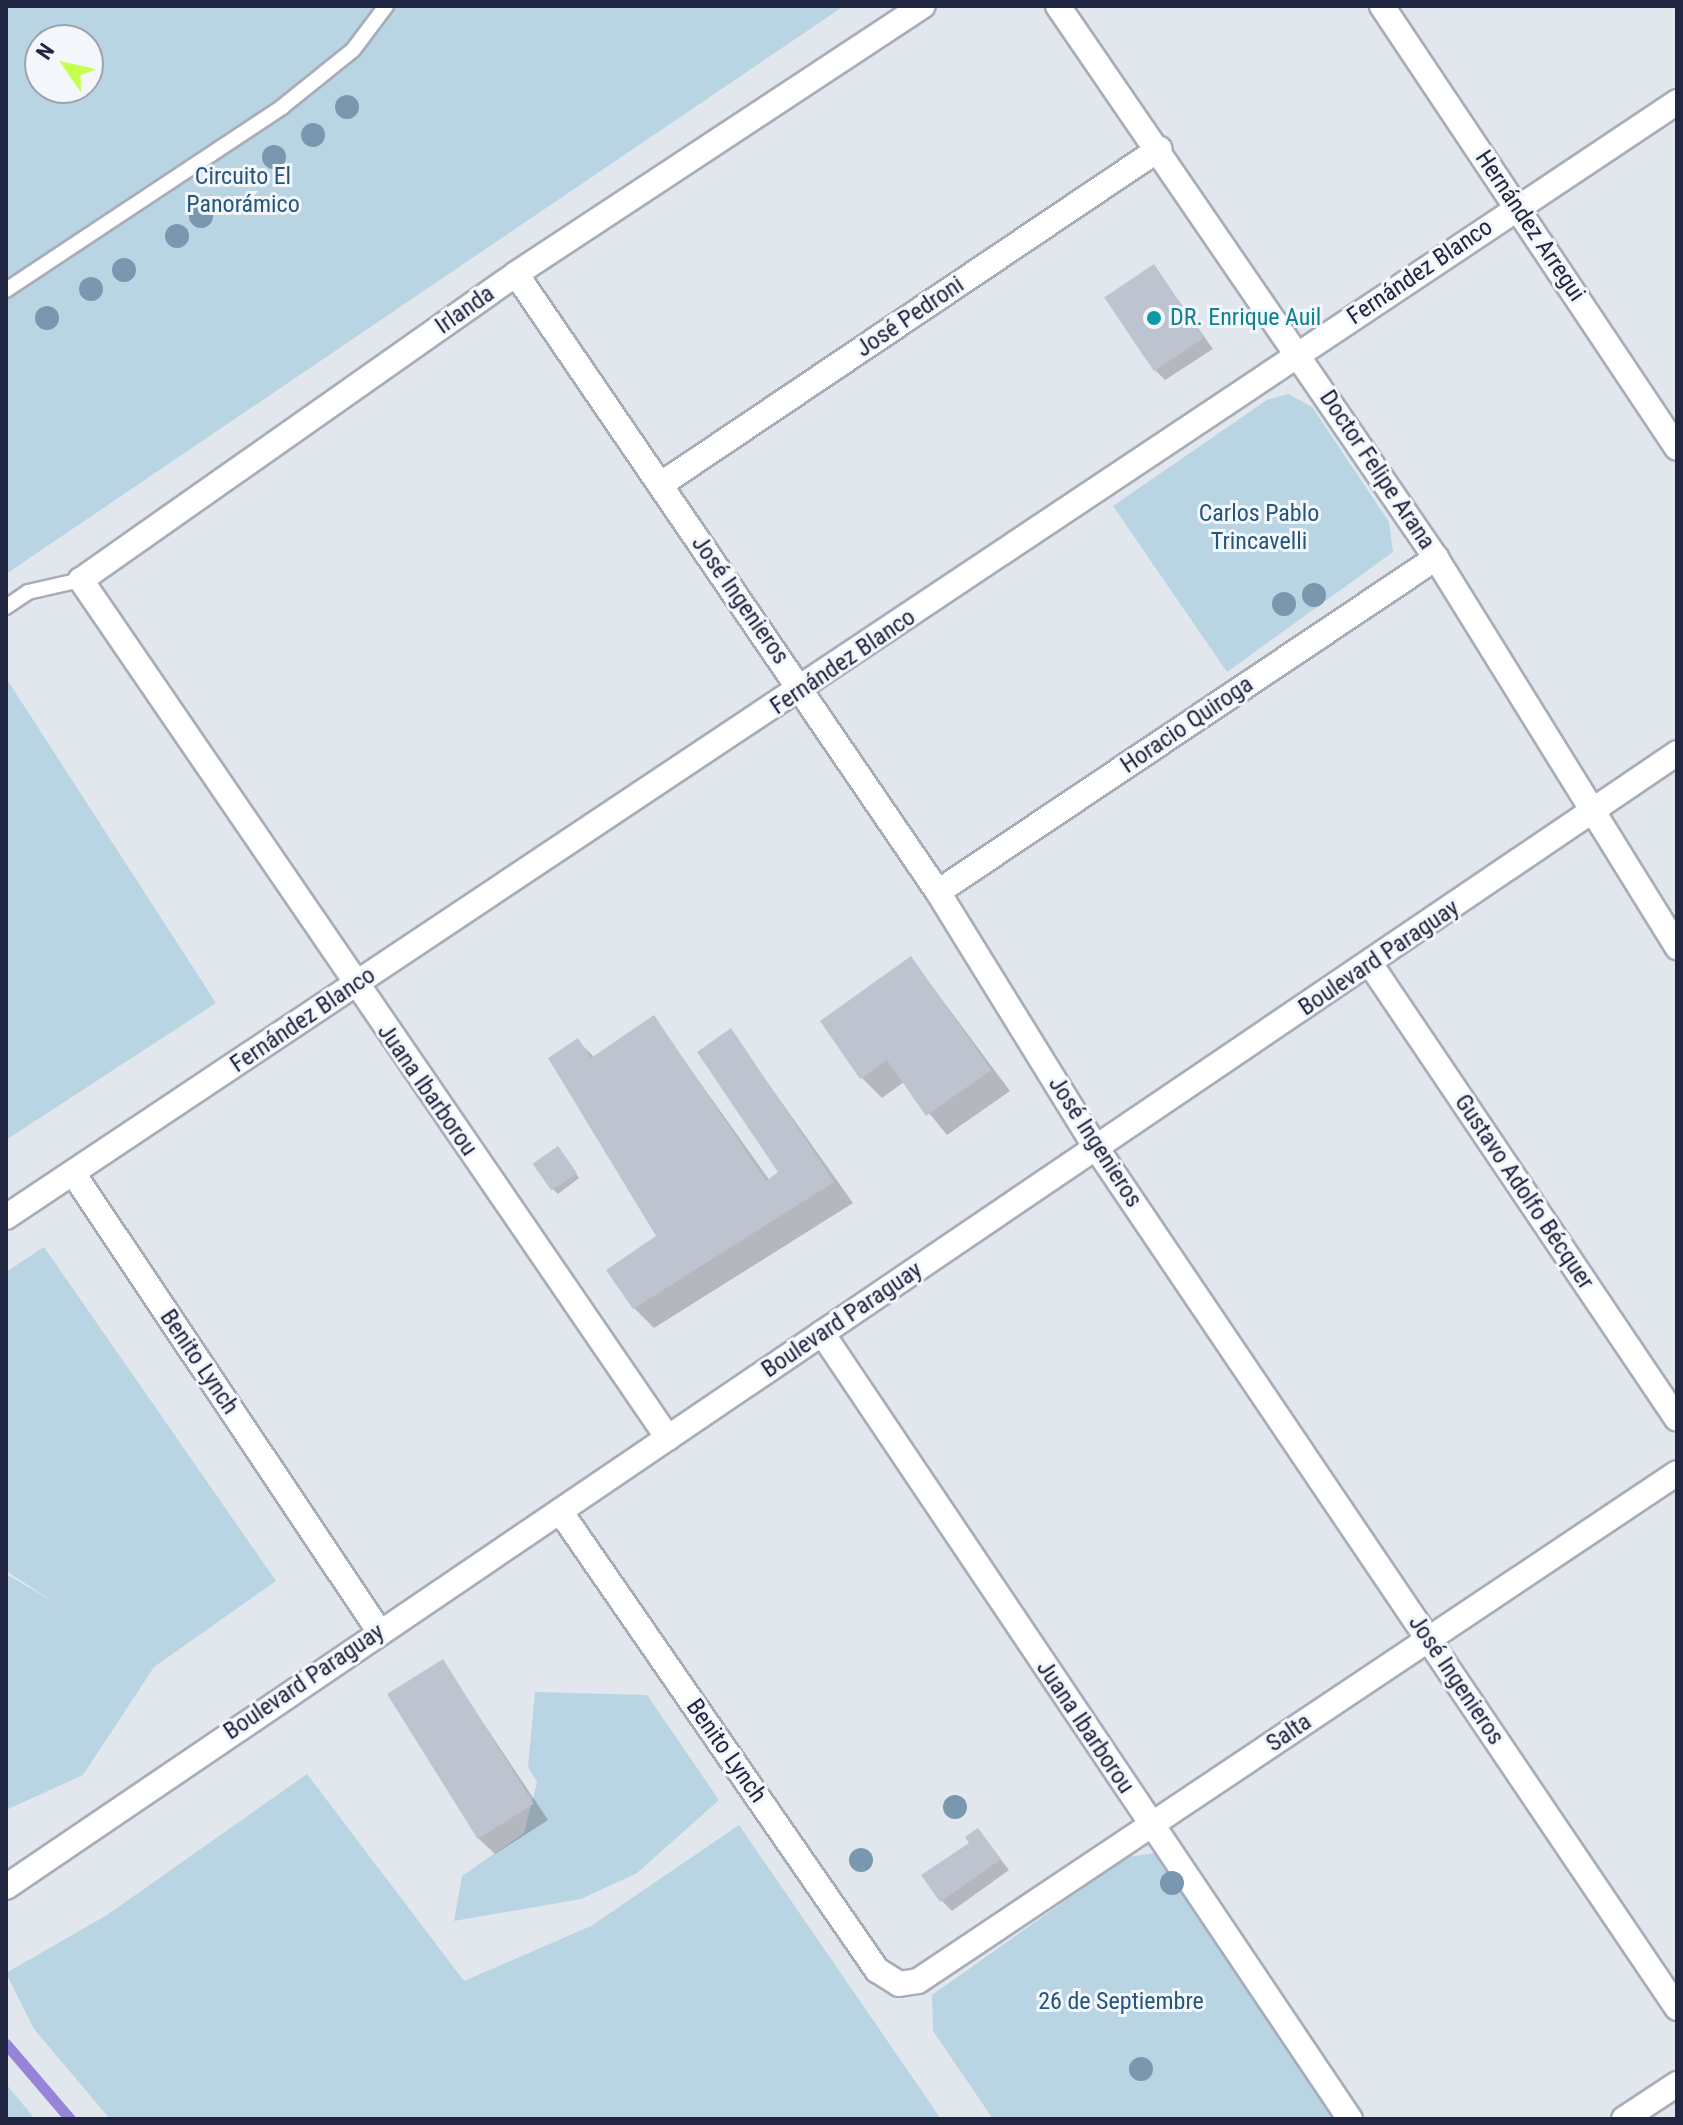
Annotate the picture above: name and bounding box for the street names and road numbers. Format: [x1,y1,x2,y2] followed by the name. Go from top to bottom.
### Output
[1469,145,1591,307] street label: Hernández Arregui
[1342,213,1498,331] street label: Fernández Blanco
[851,270,969,364] street label: José Pedroni
[430,279,500,341] street label: Irlanda
[1313,385,1441,555] street label: Doctor Felipe Arana
[685,530,795,670] street label: José Ingenieros
[765,603,921,721] street label: Fernández Blanco
[1115,670,1259,780] street label: Horacio Quiroga
[1293,894,1465,1022] street label: Boulevard Paraguay
[225,961,381,1079] street label: Fernández Blanco
[371,1018,483,1162] street label: Juana Ibarborou
[1042,1071,1148,1213] street label: José Ingenieros
[1448,1089,1600,1295] street label: Gustavo Adolfo Bécquer
[756,1256,928,1384] street label: Boulevard Paraguay
[153,1304,245,1420] street label: Benito Lynch
[1402,1610,1510,1750] street label: José Ingenieros
[218,1618,390,1746] street label: Boulevard Paraguay
[1030,1655,1140,1799] street label: Juana Ibarborou
[680,1694,772,1808] street label: Benito Lynch
[1261,1708,1317,1758] street label: Salta

